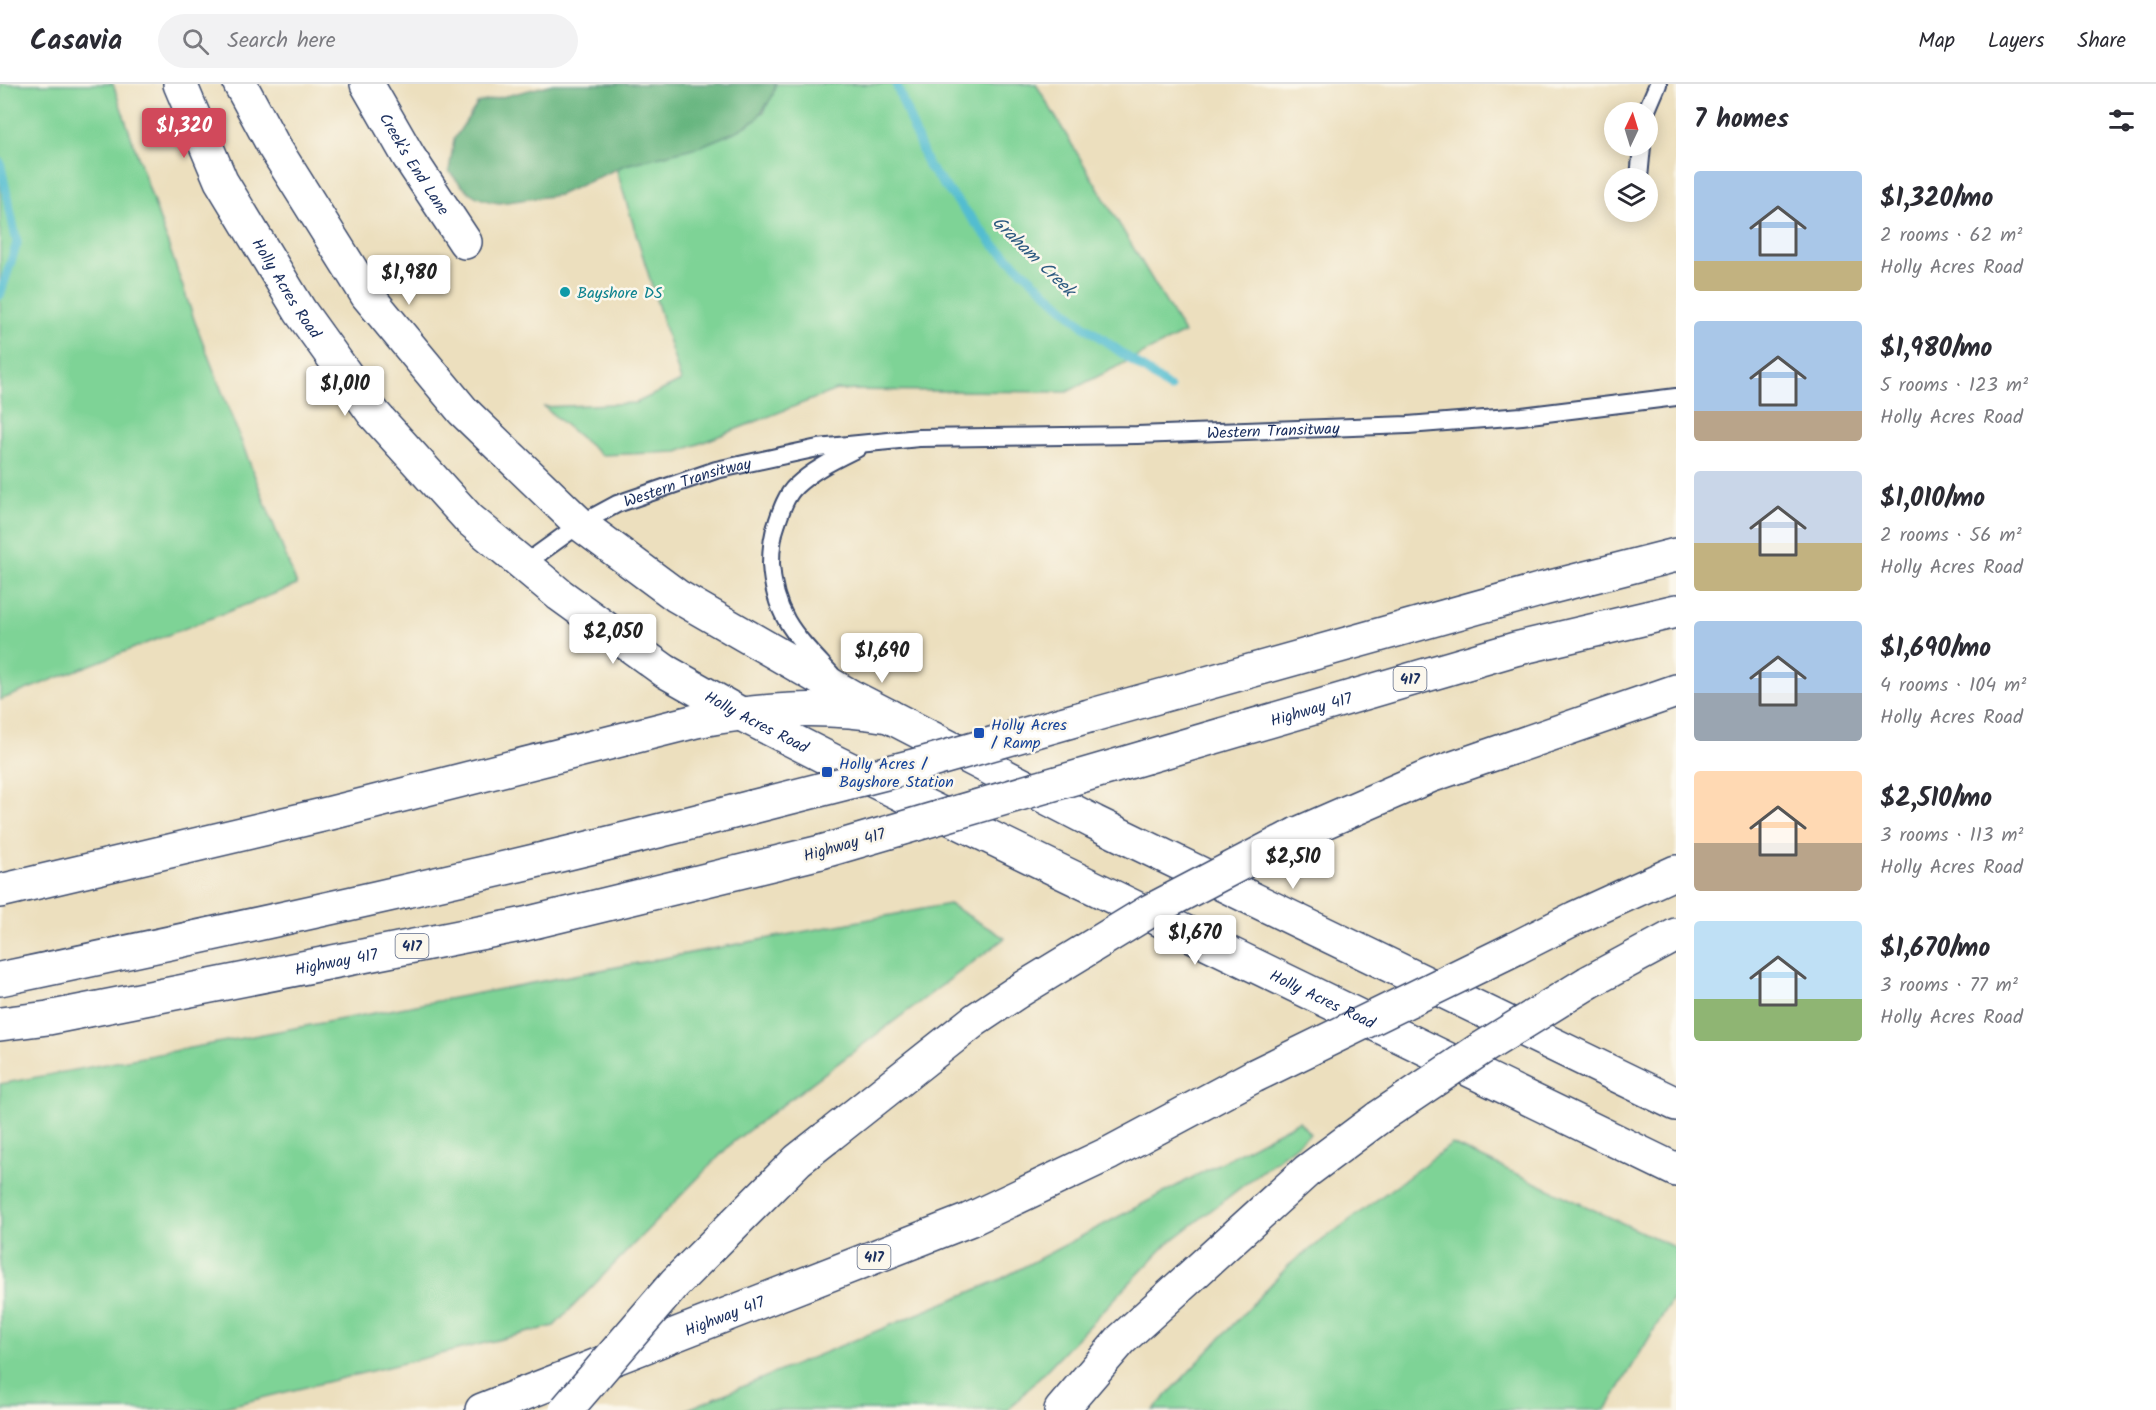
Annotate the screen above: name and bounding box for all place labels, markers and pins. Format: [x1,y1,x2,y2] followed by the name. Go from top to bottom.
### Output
[135,108,233,159] pin: $1,320
[360,255,458,306] pin: $1,980
[577,281,663,306] place label: Bayshore DS
[558,285,572,299] marker: Bayshore DS
[296,366,394,417] pin: $1,010
[564,614,662,665] pin: $2,050
[833,633,931,684] pin: $1,690
[991,713,1067,756] place label: Holly Acres / Ramp
[972,726,986,740] marker: Holly Acres / Ramp
[839,752,954,795] place label: Holly Acres / Bayshore Station
[820,765,834,779] marker: Holly Acres / Bayshore Station
[1244,839,1342,890] pin: $2,510
[1146,915,1244,966] pin: $1,670

